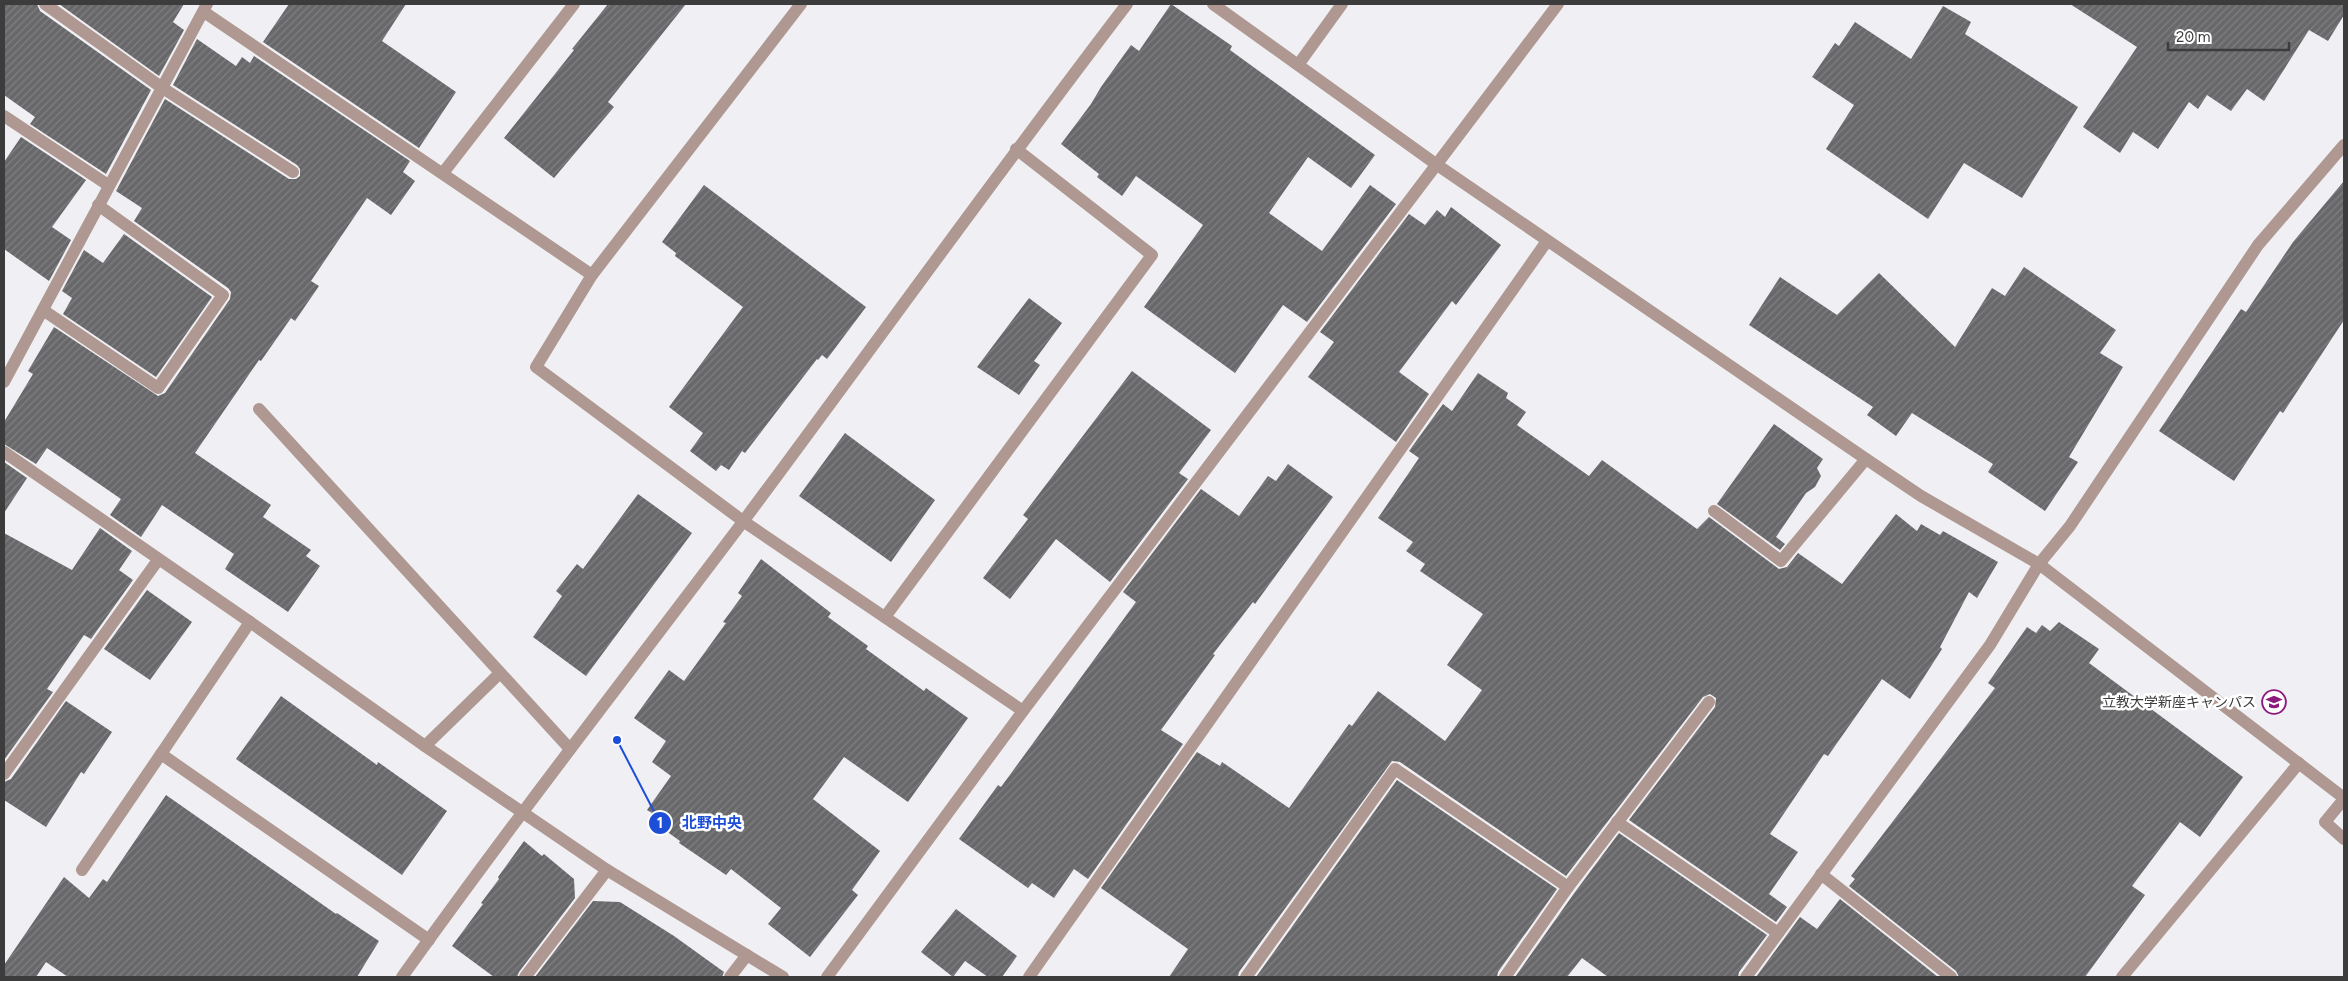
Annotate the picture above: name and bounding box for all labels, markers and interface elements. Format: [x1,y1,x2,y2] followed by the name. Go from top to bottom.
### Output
[2168,20,2289,52] scale bar
[2176,28,2210,46] text: 20 m
[2261,689,2287,715] school or university icon: 立教大学新座キャンパス
[2102,694,2256,711] place label: 立教大学新座キャンパス
[647,808,752,838] callout: 北野中央
[657,814,663,832] text: 1
[682,814,742,832] text: 北野中央

